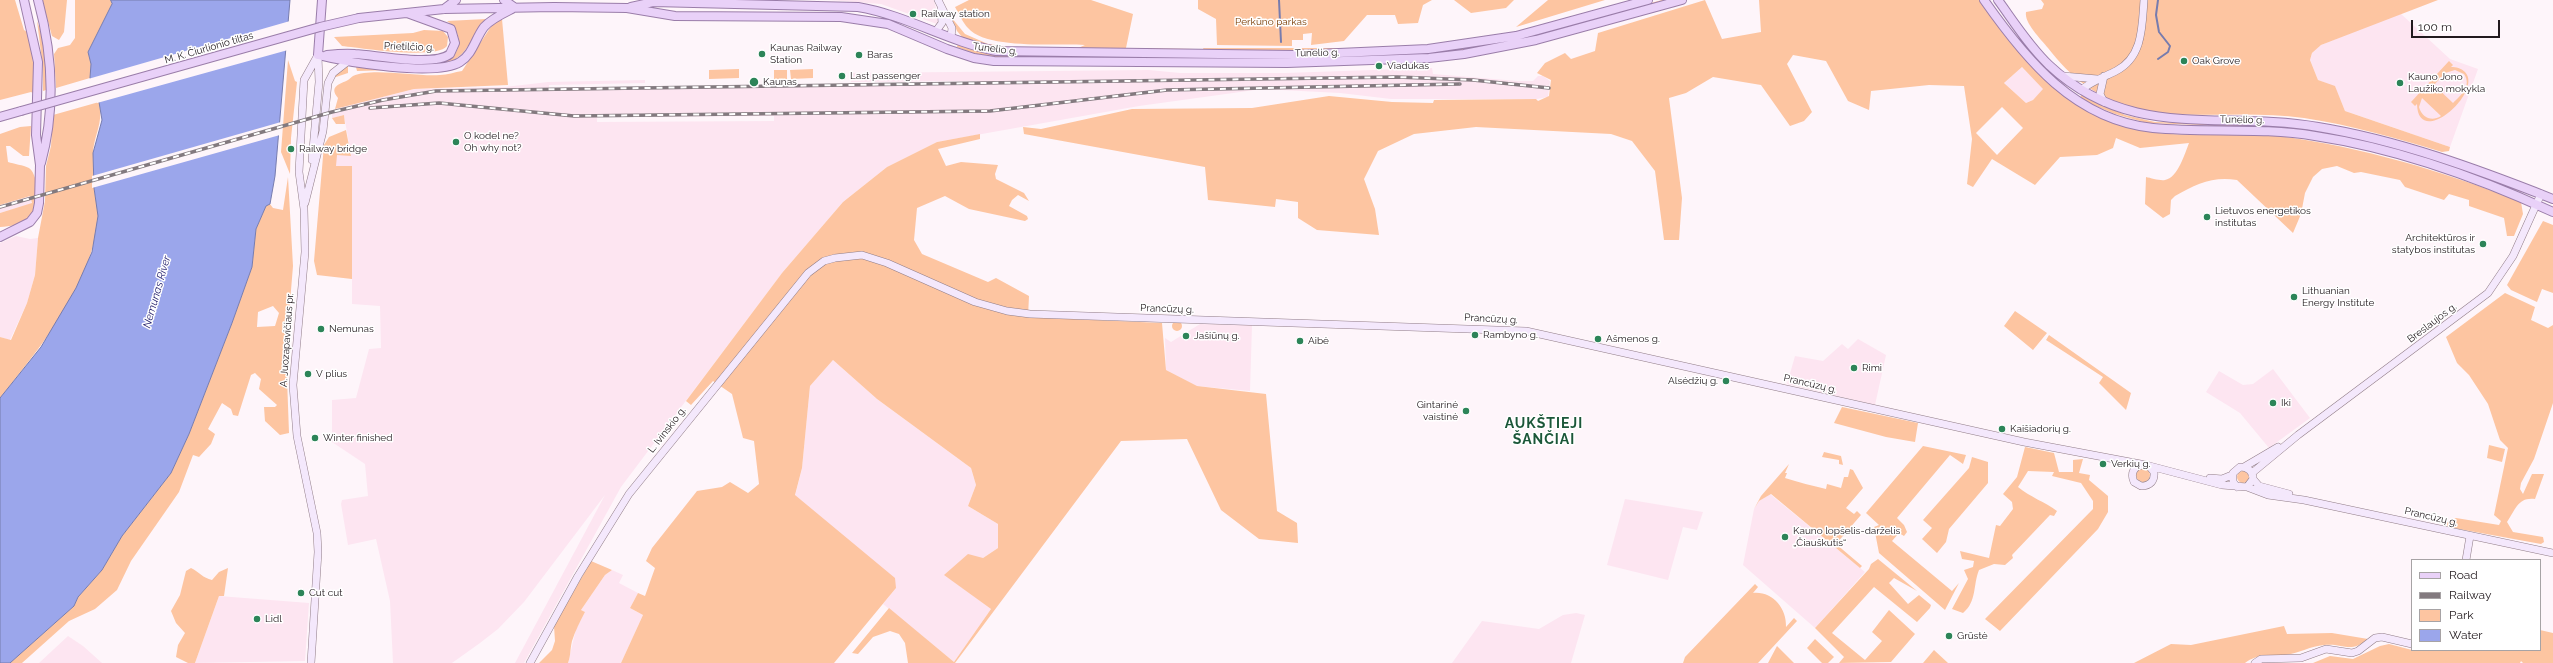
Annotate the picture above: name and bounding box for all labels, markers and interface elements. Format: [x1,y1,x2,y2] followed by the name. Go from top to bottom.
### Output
[921,8,990,20] place label: Railway station
[908,9,918,19] marker: Railway station
[2413,12,2502,38] scale bar
[1235,16,1307,28] park label: Perkūno parkas
[2418,20,2452,34] text: 100 m
[163,30,255,66] street label: M. K. Čiurlionio tiltas
[384,40,434,54] street label: Prietilčio g.
[972,40,1018,58] street label: Tunelio g.
[770,42,842,66] place label: Kaunas Railway Station
[1295,47,1339,59] street label: Tunelio g.
[757,49,767,59] marker: Kaunas Railway Station
[867,49,893,61] place label: Baras
[854,50,864,60] marker: Baras
[2192,55,2240,67] place label: Oak Grove
[2179,56,2189,66] marker: Oak Grove
[1387,60,1429,72] place label: Viadukas
[1374,61,1384,71] marker: Viadukas
[850,70,921,82] place label: Last passenger
[837,71,847,81] marker: Last passenger
[2408,71,2485,94] place label: Kauno Jono Laužiko mokykla
[748,76,760,88] marker: Kaunas
[763,76,797,88] place label: Kaunas
[2395,78,2405,88] marker: Kauno Jono Laužiko mokykla
[2220,114,2264,126] street label: Tunelio g.
[464,130,522,154] place label: O kodel ne? Oh why not?
[451,137,461,147] marker: O kodel ne? Oh why not?
[299,143,367,155] place label: Railway bridge
[286,144,296,154] marker: Railway bridge
[2215,205,2311,228] place label: Lietuvos energetikos institutas
[2202,212,2212,222] marker: Lietuvos energetikos institutas
[2392,232,2475,256] place label: Architektūros ir statybos institutas
[2478,239,2488,249] marker: Architektūros ir statybos institutas
[140,254,174,330] water label: Nemunas River
[2302,285,2374,308] place label: Lithuanian Energy Institute
[2289,292,2299,302] marker: Lithuanian Energy Institute
[278,293,296,387] street label: A. Juozapavičiaus pr.
[2405,301,2459,345] street label: Breslaujos g.
[1140,302,1194,316] street label: Prancūzų g.
[1464,312,1518,326] street label: Prancūzų g.
[329,323,374,335] place label: Nemunas
[316,324,326,334] marker: Nemunas
[1483,329,1538,341] place label: Rambyno g.
[1194,330,1240,342] place label: Jašiūnų g.
[1470,330,1480,340] marker: Rambyno g.
[1181,331,1191,341] marker: Jašiūnų g.
[1606,333,1660,345] place label: Ašmenos g.
[1593,334,1603,344] marker: Ašmenos g.
[1308,335,1329,347] place label: Aibė
[1295,336,1305,346] marker: Aibė
[1862,362,1882,374] place label: Rimi
[1849,363,1859,373] marker: Rimi
[316,368,347,380] place label: V plius
[303,369,313,379] marker: V plius
[1782,372,1838,396] street label: Prancūzų g.
[1668,375,1718,387] place label: Alsėdžių g.
[1721,376,1731,386] marker: Alsėdžių g.
[2281,397,2291,409] place label: Iki
[2268,398,2278,408] marker: Iki
[1417,399,1458,422] place label: Gintarinė vaistinė
[645,405,689,455] street label: L. Ivinskio g.
[1461,406,1471,416] marker: Gintarinė vaistinė
[1505,416,1583,448] district label: AUKŠTIEJI ŠANČIAI
[2010,423,2071,435] place label: Kaišiadorių g.
[1997,424,2007,434] marker: Kaišiadorių g.
[323,432,392,444] place label: Winter finished
[310,433,320,443] marker: Winter finished
[2111,458,2151,470] place label: Verkių g.
[2098,459,2108,469] marker: Verkių g.
[2403,505,2459,529] street label: Prancūzų g.
[1793,525,1900,548] place label: Kauno lopšelis-darželis „Čiauškutis“
[1780,532,1790,542] marker: Kauno lopšelis-darželis „Čiauškutis“
[2411,559,2541,651] legend
[2449,568,2478,582] text: Road
[309,587,342,599] place label: Cut cut
[296,588,306,598] marker: Cut cut
[2449,588,2491,602] text: Railway
[2449,608,2474,622] text: Park
[265,613,282,625] place label: Lidl
[252,614,262,624] marker: Lidl
[2449,628,2483,642] text: Water
[1957,630,1988,642] place label: Grūstė
[1944,631,1954,641] marker: Grūstė

